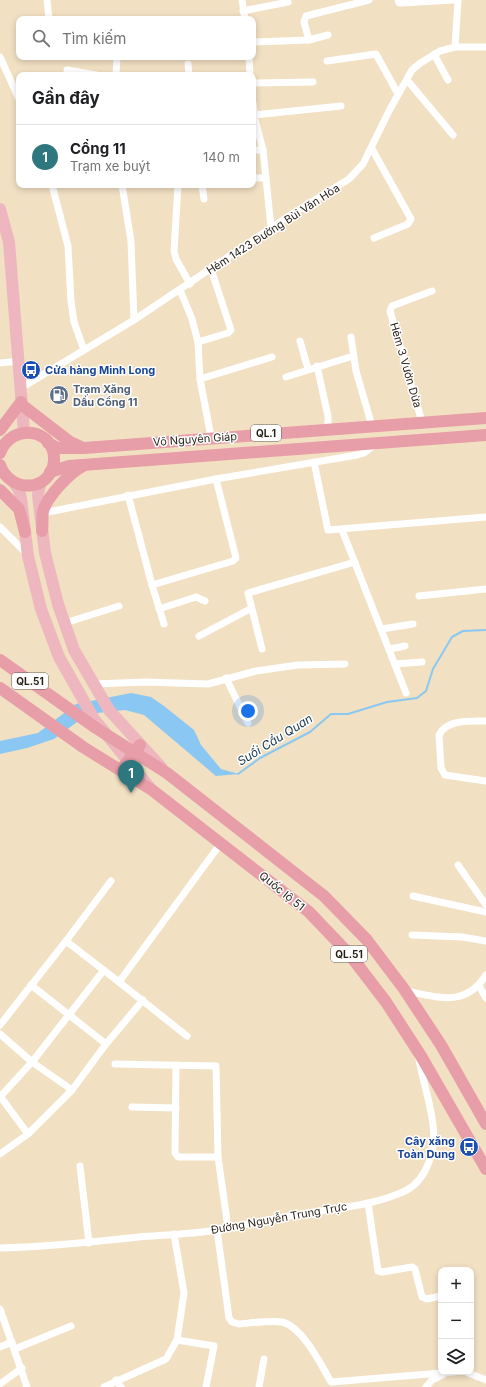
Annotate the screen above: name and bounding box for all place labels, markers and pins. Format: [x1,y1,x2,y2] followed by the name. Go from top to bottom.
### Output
[20,359,42,381] bus stop icon: Cửa hàng Minh Long
[45,363,155,377] place label: Cửa hàng Minh Long
[73,382,138,409] place label: Trạm Xăng Dầu Cổng 11
[48,384,70,406] fuel station icon: Trạm Xăng Dầu Cổng 11
[118,760,144,793] pin: 1
[397,1134,455,1161] place label: Cây xăng Toàn Dung
[458,1136,480,1158] bus stop icon: Cây xăng Toàn Dung

